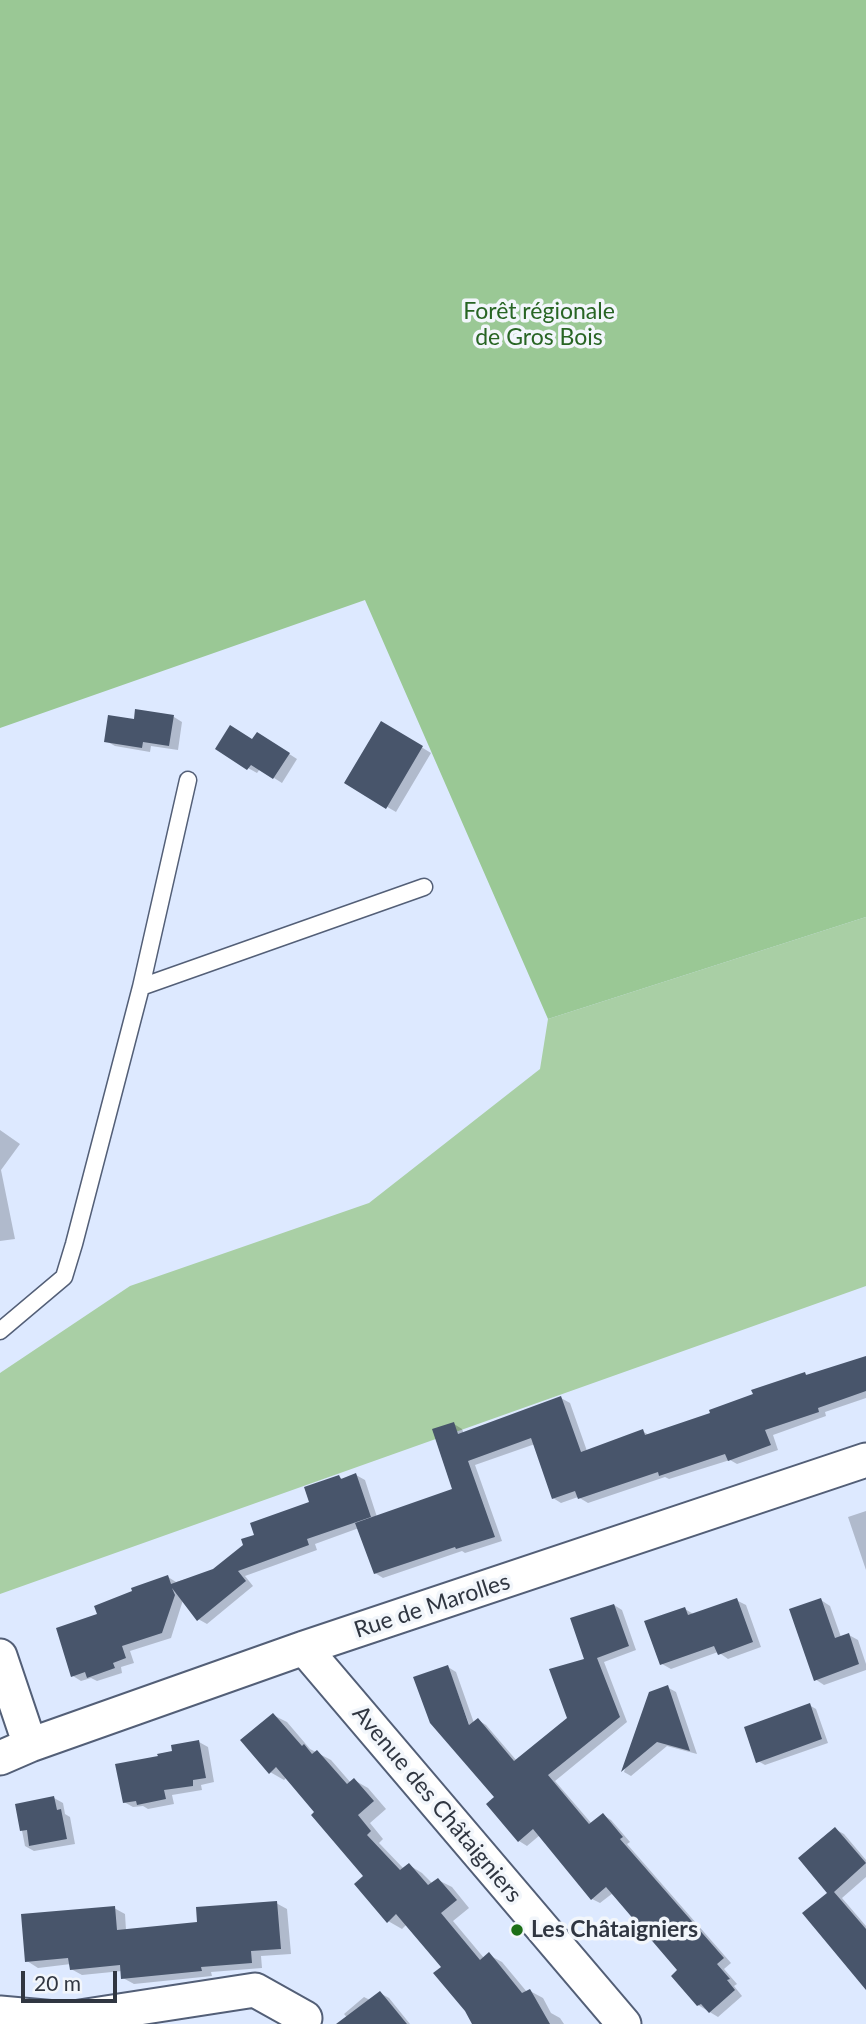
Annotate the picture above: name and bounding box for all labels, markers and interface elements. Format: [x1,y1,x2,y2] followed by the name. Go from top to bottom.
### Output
[463,298,615,352] park label: Forêt régionale de Gros Bois
[351,1568,513,1644] street label: Rue de Marolles
[347,1700,527,1908] street label: Avenue des Châtaigniers
[531,1916,698,1944] place label: Les Châtaigniers
[509,1922,525,1938] marker: Les Châtaigniers
[24,1958,121,2002] scale bar
[34,1970,81,1995] text: 20 m

